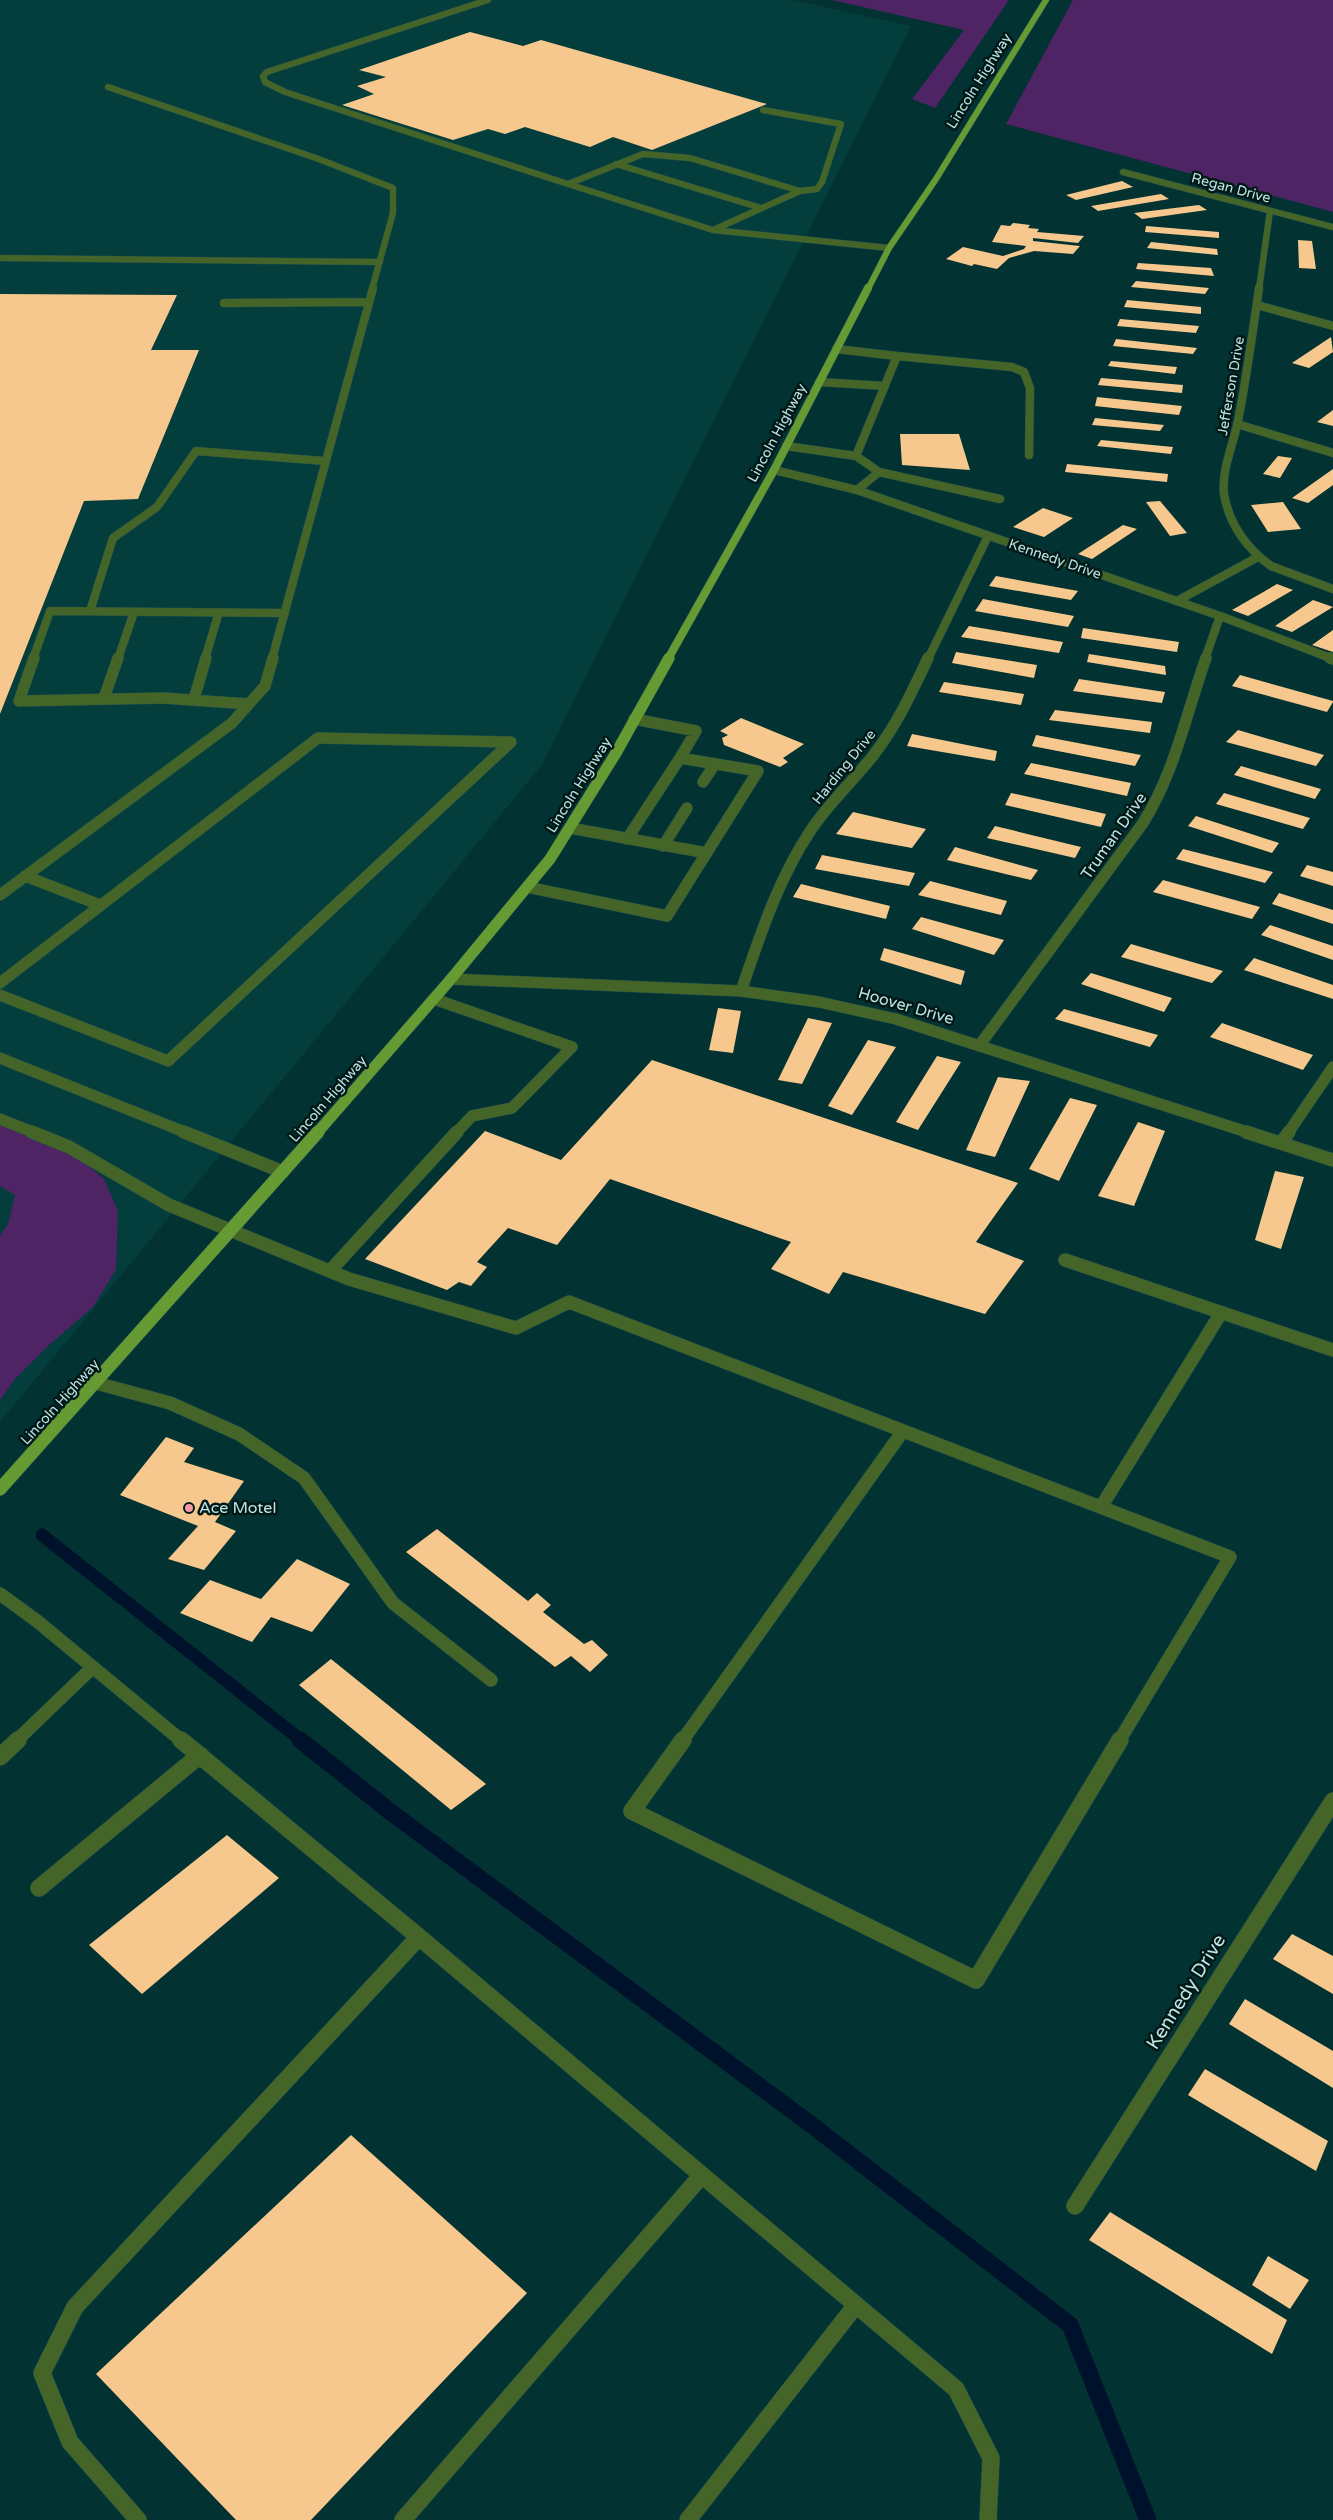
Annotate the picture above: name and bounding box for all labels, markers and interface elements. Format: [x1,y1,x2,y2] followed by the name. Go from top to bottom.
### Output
[943,30,1015,132] street label: Lincoln Highway
[1190,169,1273,207] street label: Regan Drive
[1214,335,1248,437] street label: Jefferson Drive
[744,380,810,485] street label: Lincoln Highway
[1006,535,1104,583] street label: Kennedy Drive
[809,726,879,808] street label: Harding Drive
[543,734,615,836] street label: Lincoln Highway
[1077,789,1151,883] street label: Truman Drive
[856,983,956,1029] street label: Hoover Drive
[286,1052,371,1146] street label: Lincoln Highway
[17,1355,103,1448] street label: Lincoln Highway
[199,1498,276,1518] place label: Ace Motel
[183,1502,195,1514] marker: Ace Motel
[1142,1930,1230,2054] street label: Kennedy Drive

